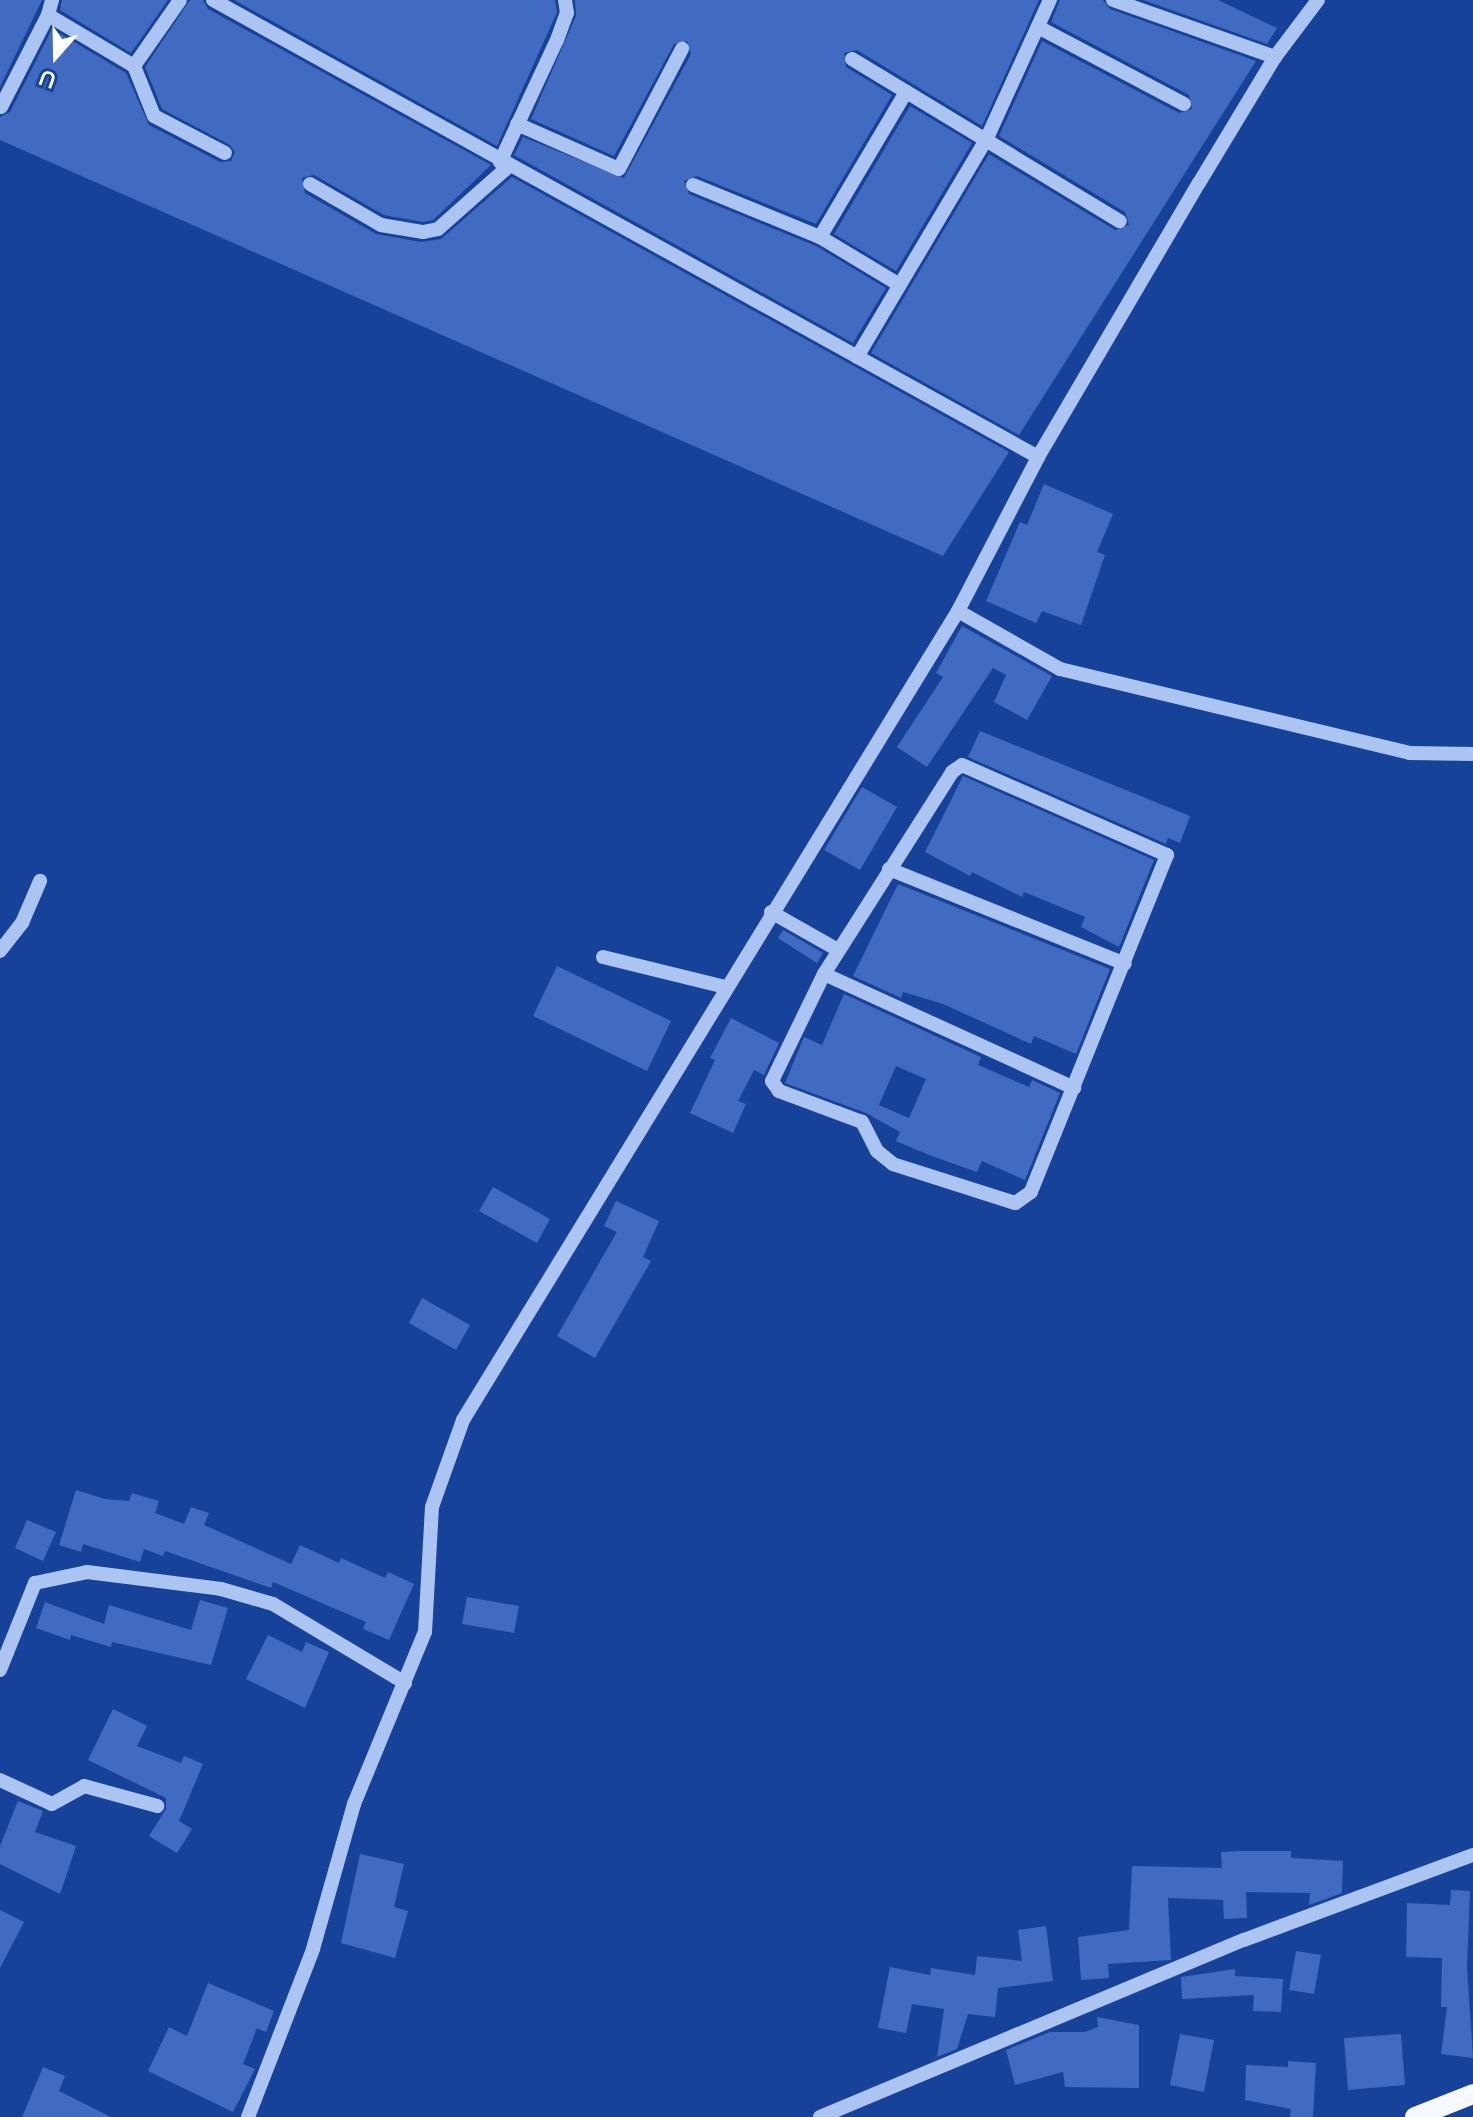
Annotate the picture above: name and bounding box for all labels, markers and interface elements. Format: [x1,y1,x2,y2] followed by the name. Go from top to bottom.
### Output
[16,16,96,96] north arrow
[35,62,61,95] text: U

